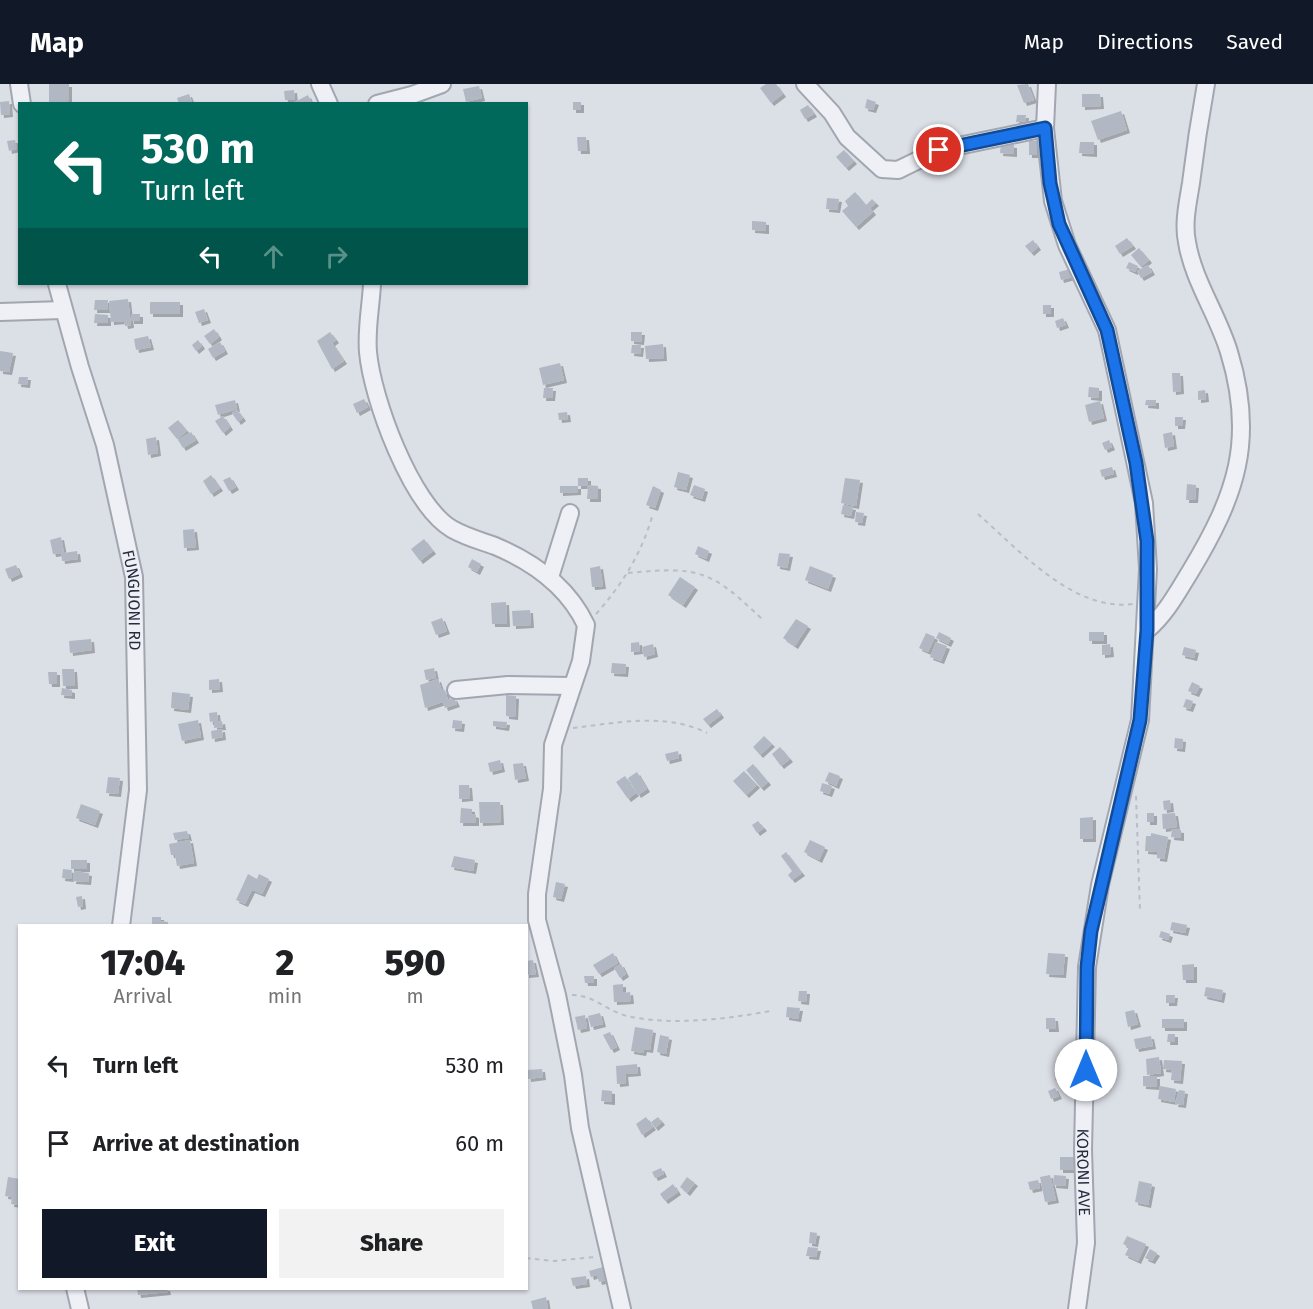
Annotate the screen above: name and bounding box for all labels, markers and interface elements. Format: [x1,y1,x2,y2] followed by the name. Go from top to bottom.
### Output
[30,26,84,59] text: Map
[1024,29,1064,55] text: Map
[1097,29,1193,55] text: Directions
[1226,29,1283,55] text: Saved
[141,124,255,174] text: 530 m
[913,124,964,175] pin
[42,126,120,204] icon: left
[922,133,955,166] icon: arrive
[141,175,244,207] text: Turn left
[194,240,227,273] icon: left
[257,240,290,273] icon: ahead
[320,240,353,273] icon: right
[119,548,145,651] street label: FUNGUONI RD
[100,941,185,985] text: 17:04
[275,941,294,985] text: 2
[385,941,446,985] text: 590
[114,984,172,1008] text: Arrival
[268,984,302,1008] text: min
[406,984,424,1008] text: m
[1054,1038,1118,1102] position arrow
[42,1049,75,1082] icon: left
[93,1052,178,1079] text: Turn left
[445,1052,504,1079] text: 530 m
[42,1127,75,1160] icon: arrive
[1073,1128,1095,1216] street label: KORONI AVE
[93,1130,300,1157] text: Arrive at destination
[455,1130,504,1157] text: 60 m
[42,1209,267,1278] button: Exit
[279,1209,504,1278] button: Share

